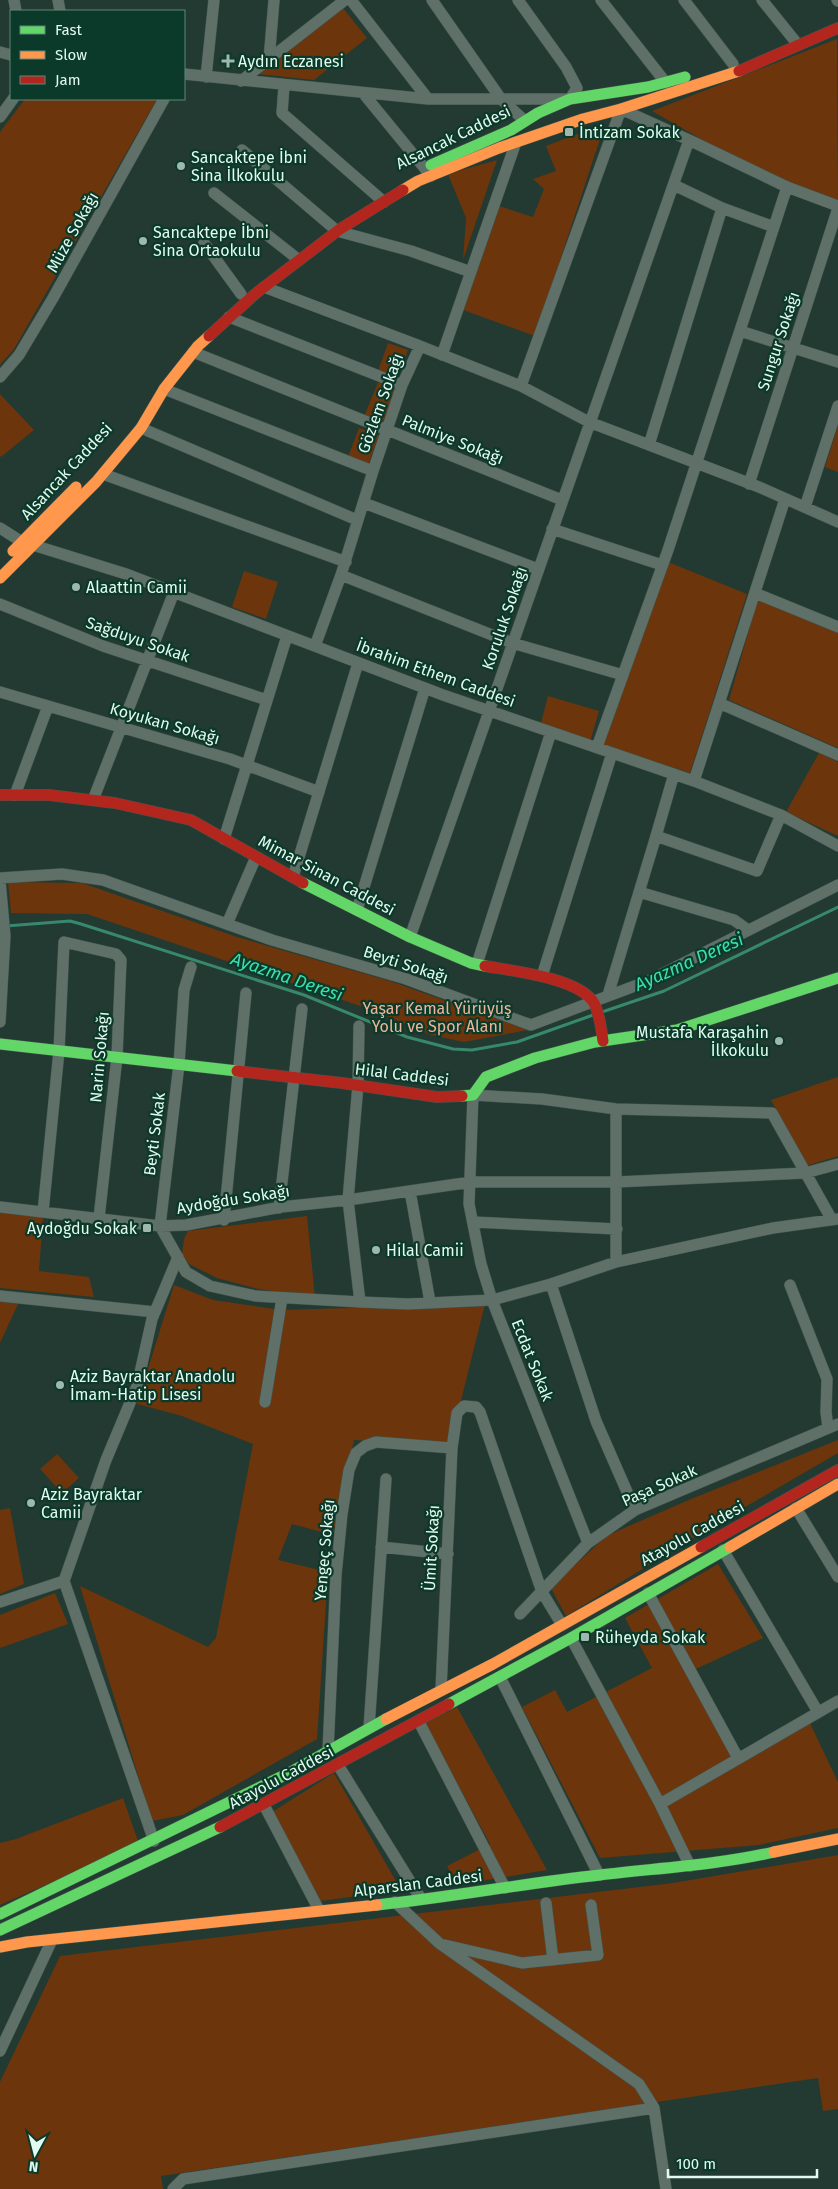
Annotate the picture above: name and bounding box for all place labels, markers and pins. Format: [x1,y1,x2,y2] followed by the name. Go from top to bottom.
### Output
[238,52,344,71] place label: Aydın Eczanesi
[222,55,234,67] marker: Aydın Eczanesi
[579,122,681,142] place label: İntizam Sokak
[563,126,575,138] marker: İntizam Sokak
[191,147,307,185] place label: Sancaktepe İbni Sina İlkokulu
[175,160,187,172] marker: Sancaktepe İbni Sina İlkokulu
[153,222,269,260] place label: Sancaktepe İbni Sina Ortaokulu
[137,235,149,247] marker: Sancaktepe İbni Sina Ortaokulu
[86,578,187,597] place label: Alaattin Camii
[70,581,82,593] marker: Alaattin Camii
[636,1023,769,1060] place label: Mustafa Karaşahin İlkokulu
[773,1035,785,1047] marker: Mustafa Karaşahin İlkokulu
[27,1219,138,1238] place label: Aydoğdu Sokak
[141,1222,153,1234] marker: Aydoğdu Sokak
[386,1241,464,1260] place label: Hilal Camii
[370,1244,382,1256] marker: Hilal Camii
[70,1367,235,1404] place label: Aziz Bayraktar Anadolu İmam-Hatip Lisesi
[54,1379,66,1391] marker: Aziz Bayraktar Anadolu İmam-Hatip Lisesi
[41,1485,143,1522] place label: Aziz Bayraktar Camii
[25,1497,37,1509] marker: Aziz Bayraktar Camii
[595,1628,706,1647] place label: Rüheyda Sokak
[579,1631,591,1643] marker: Rüheyda Sokak

